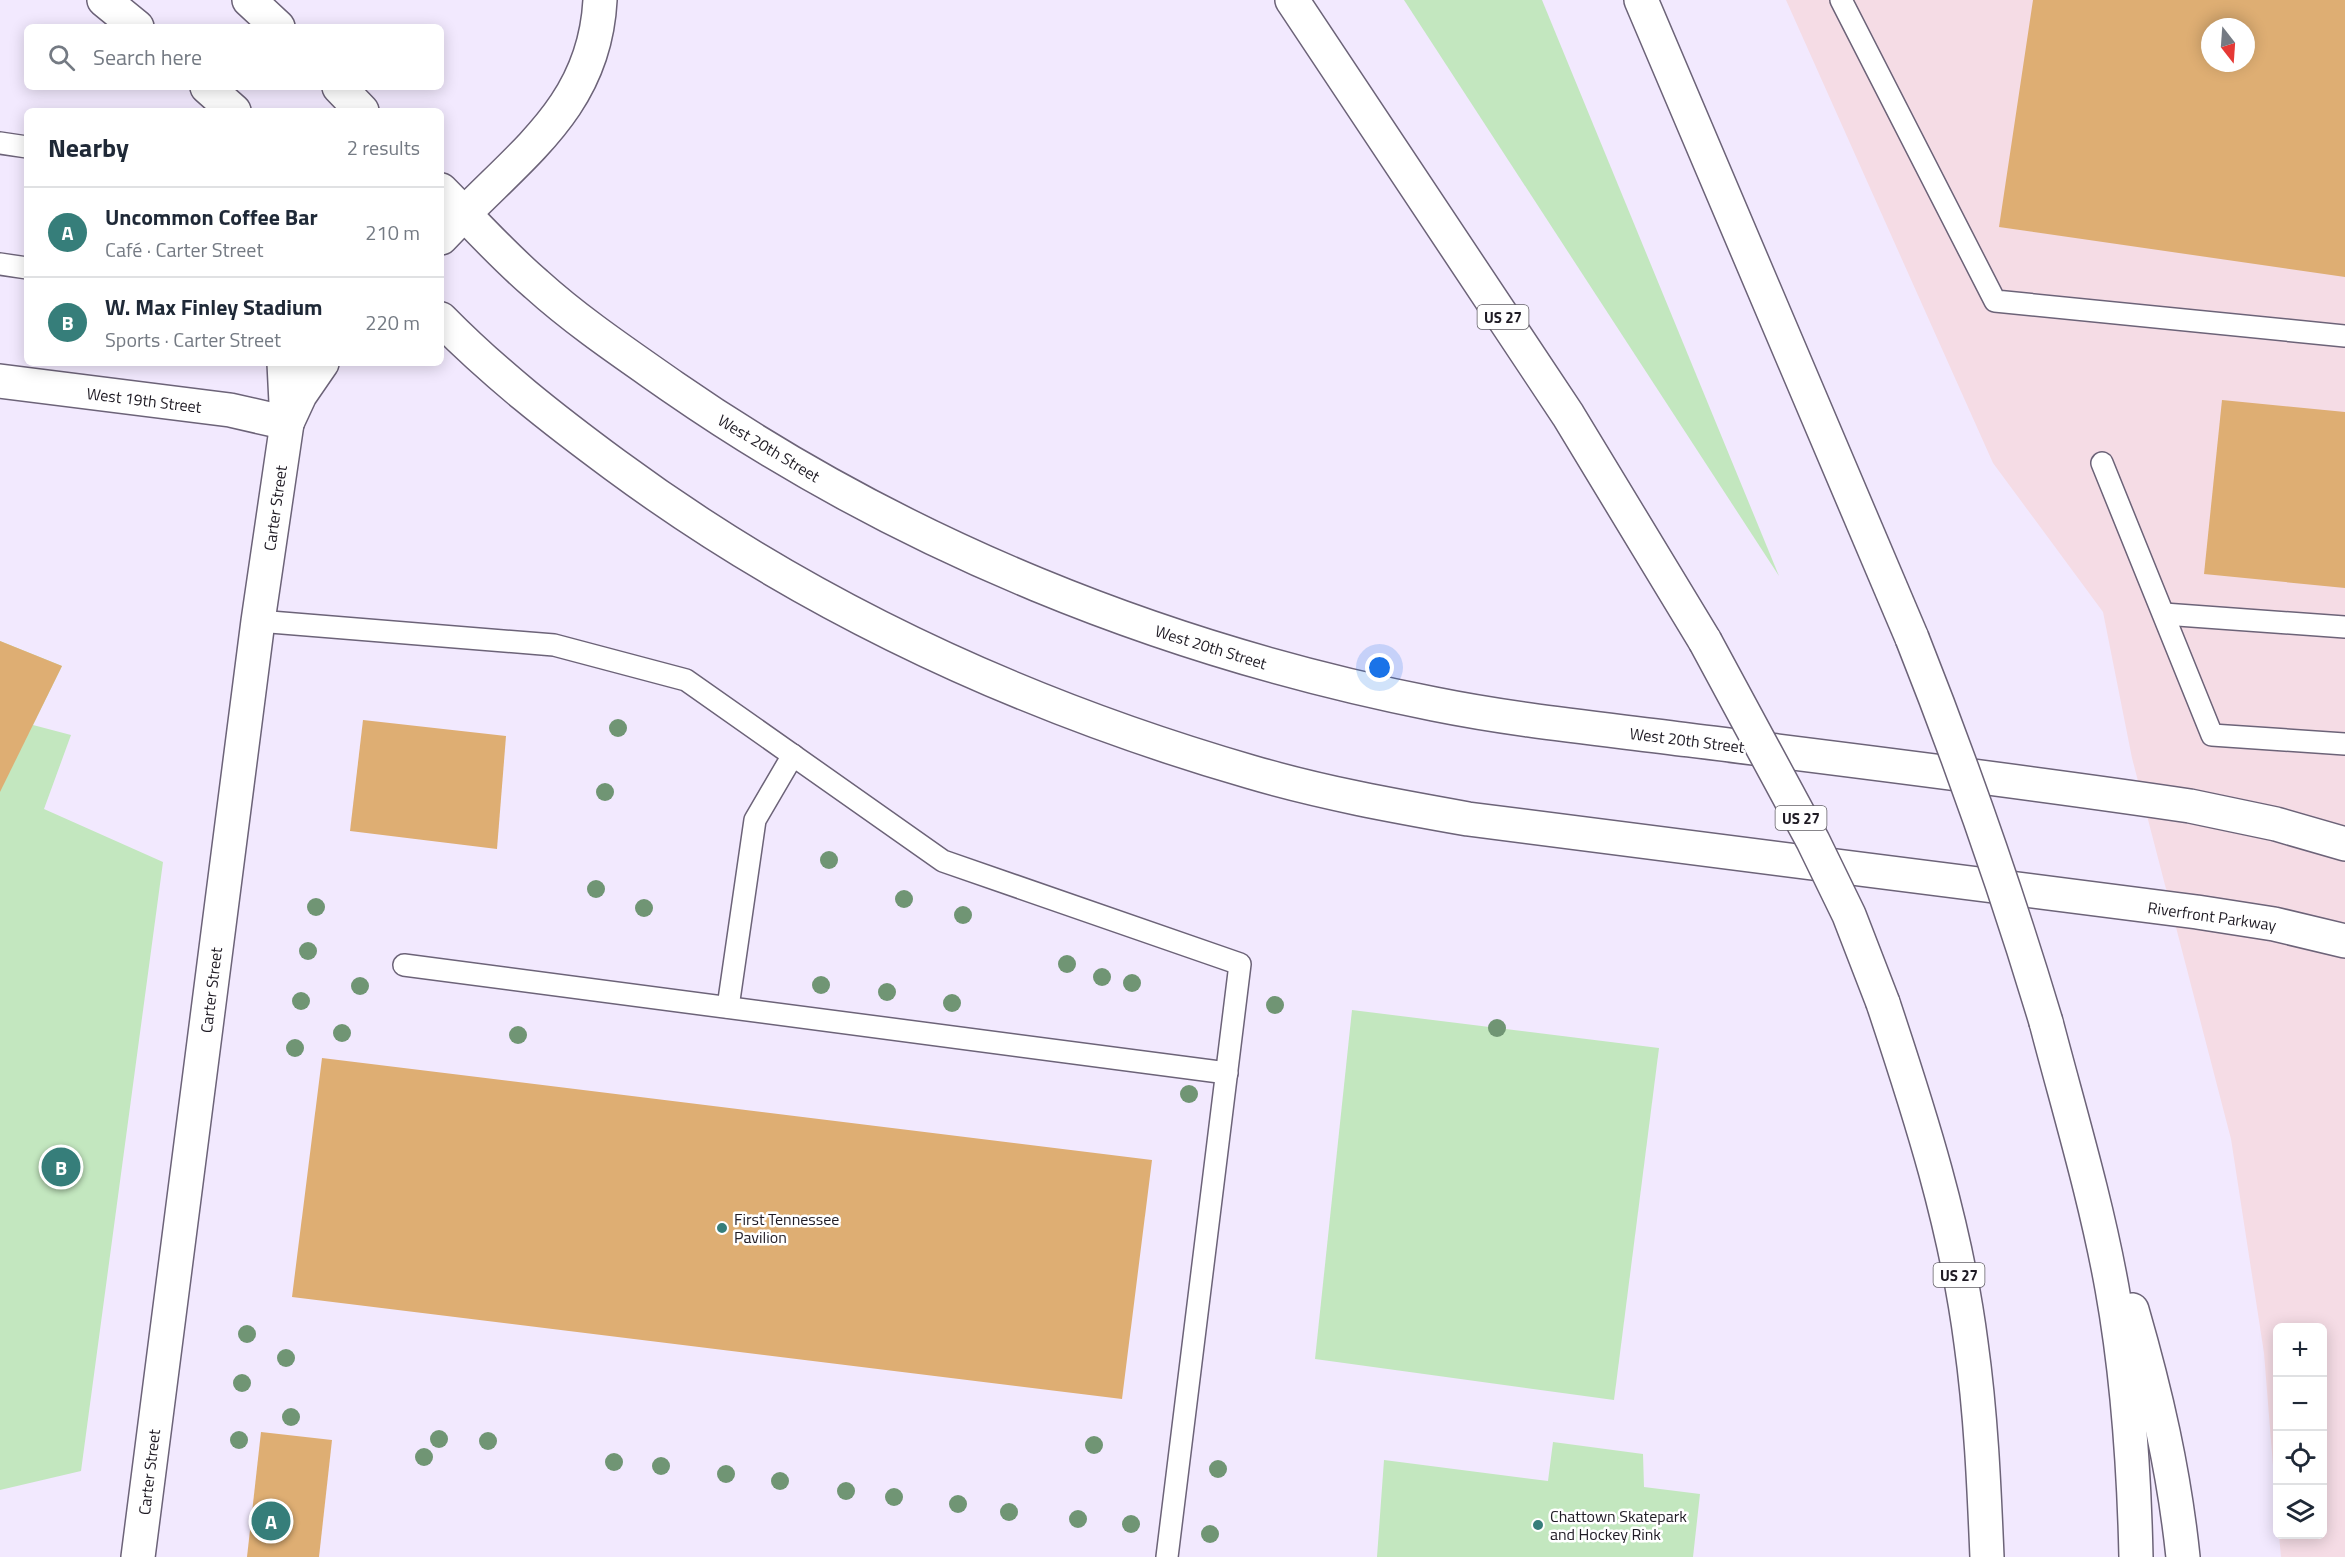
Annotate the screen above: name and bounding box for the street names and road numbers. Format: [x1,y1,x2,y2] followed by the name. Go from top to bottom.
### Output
[1478,305,1528,329] road number: US 27
[85,381,203,419] street label: West 19th Street
[713,408,825,488] street label: West 20th Street
[257,463,293,552] street label: Carter Street
[1152,619,1270,675] street label: West 20th Street
[1628,721,1746,759] street label: West 20th Street
[1776,806,1826,830] road number: US 27
[2146,895,2278,937] street label: Riverfront Parkway
[194,945,228,1034] street label: Carter Street
[1934,1263,1984,1287] road number: US 27
[132,1427,166,1516] street label: Carter Street

